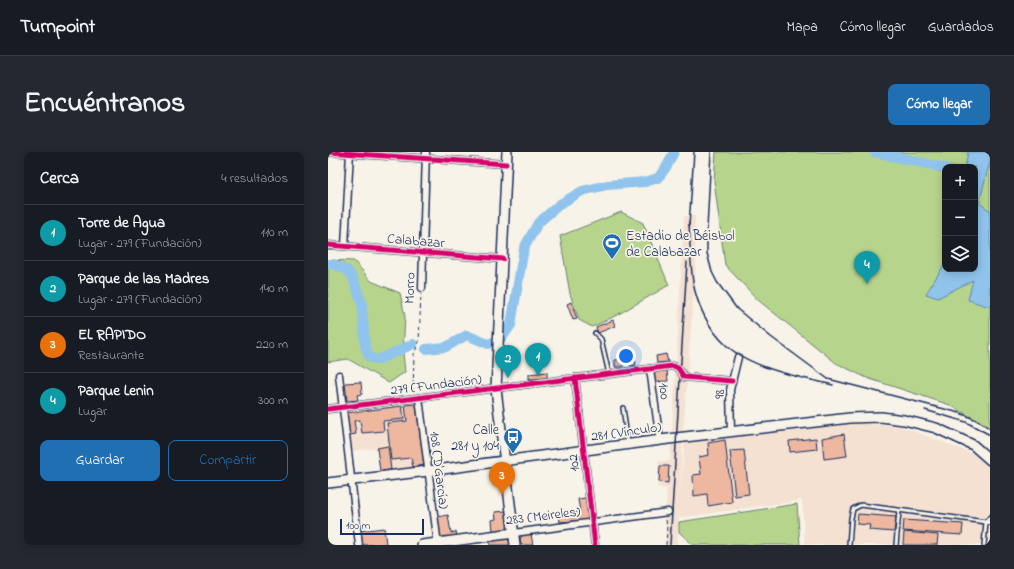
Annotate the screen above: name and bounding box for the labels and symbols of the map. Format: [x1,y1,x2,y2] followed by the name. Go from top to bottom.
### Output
[626,226,735,263] place label: Estadio de Béisbol de Calabazar
[386,229,446,255] street label: Calabazar
[601,232,623,260] sports icon: Estadio de Béisbol de Calabazar
[854,251,880,284] pin: 4
[399,272,422,304] street label: Morro
[525,343,551,376] pin: 1
[495,345,521,378] pin: 2
[616,346,636,366] your location
[389,369,483,402] street label: 279 (Fundación)
[652,382,675,401] street label: 100
[710,389,731,399] street label: 98
[590,417,663,448] street label: 281 (Vínculo)
[451,420,500,458] place label: Calle 281 y 104
[502,426,524,454] bus stop icon: Calle 281 y 104
[423,430,454,510] street label: 108 (D'García)
[563,453,586,473] street label: 102
[489,462,515,495] pin: 3
[505,501,582,531] street label: 283 (Meireles)
[340,517,424,536] scale bar

